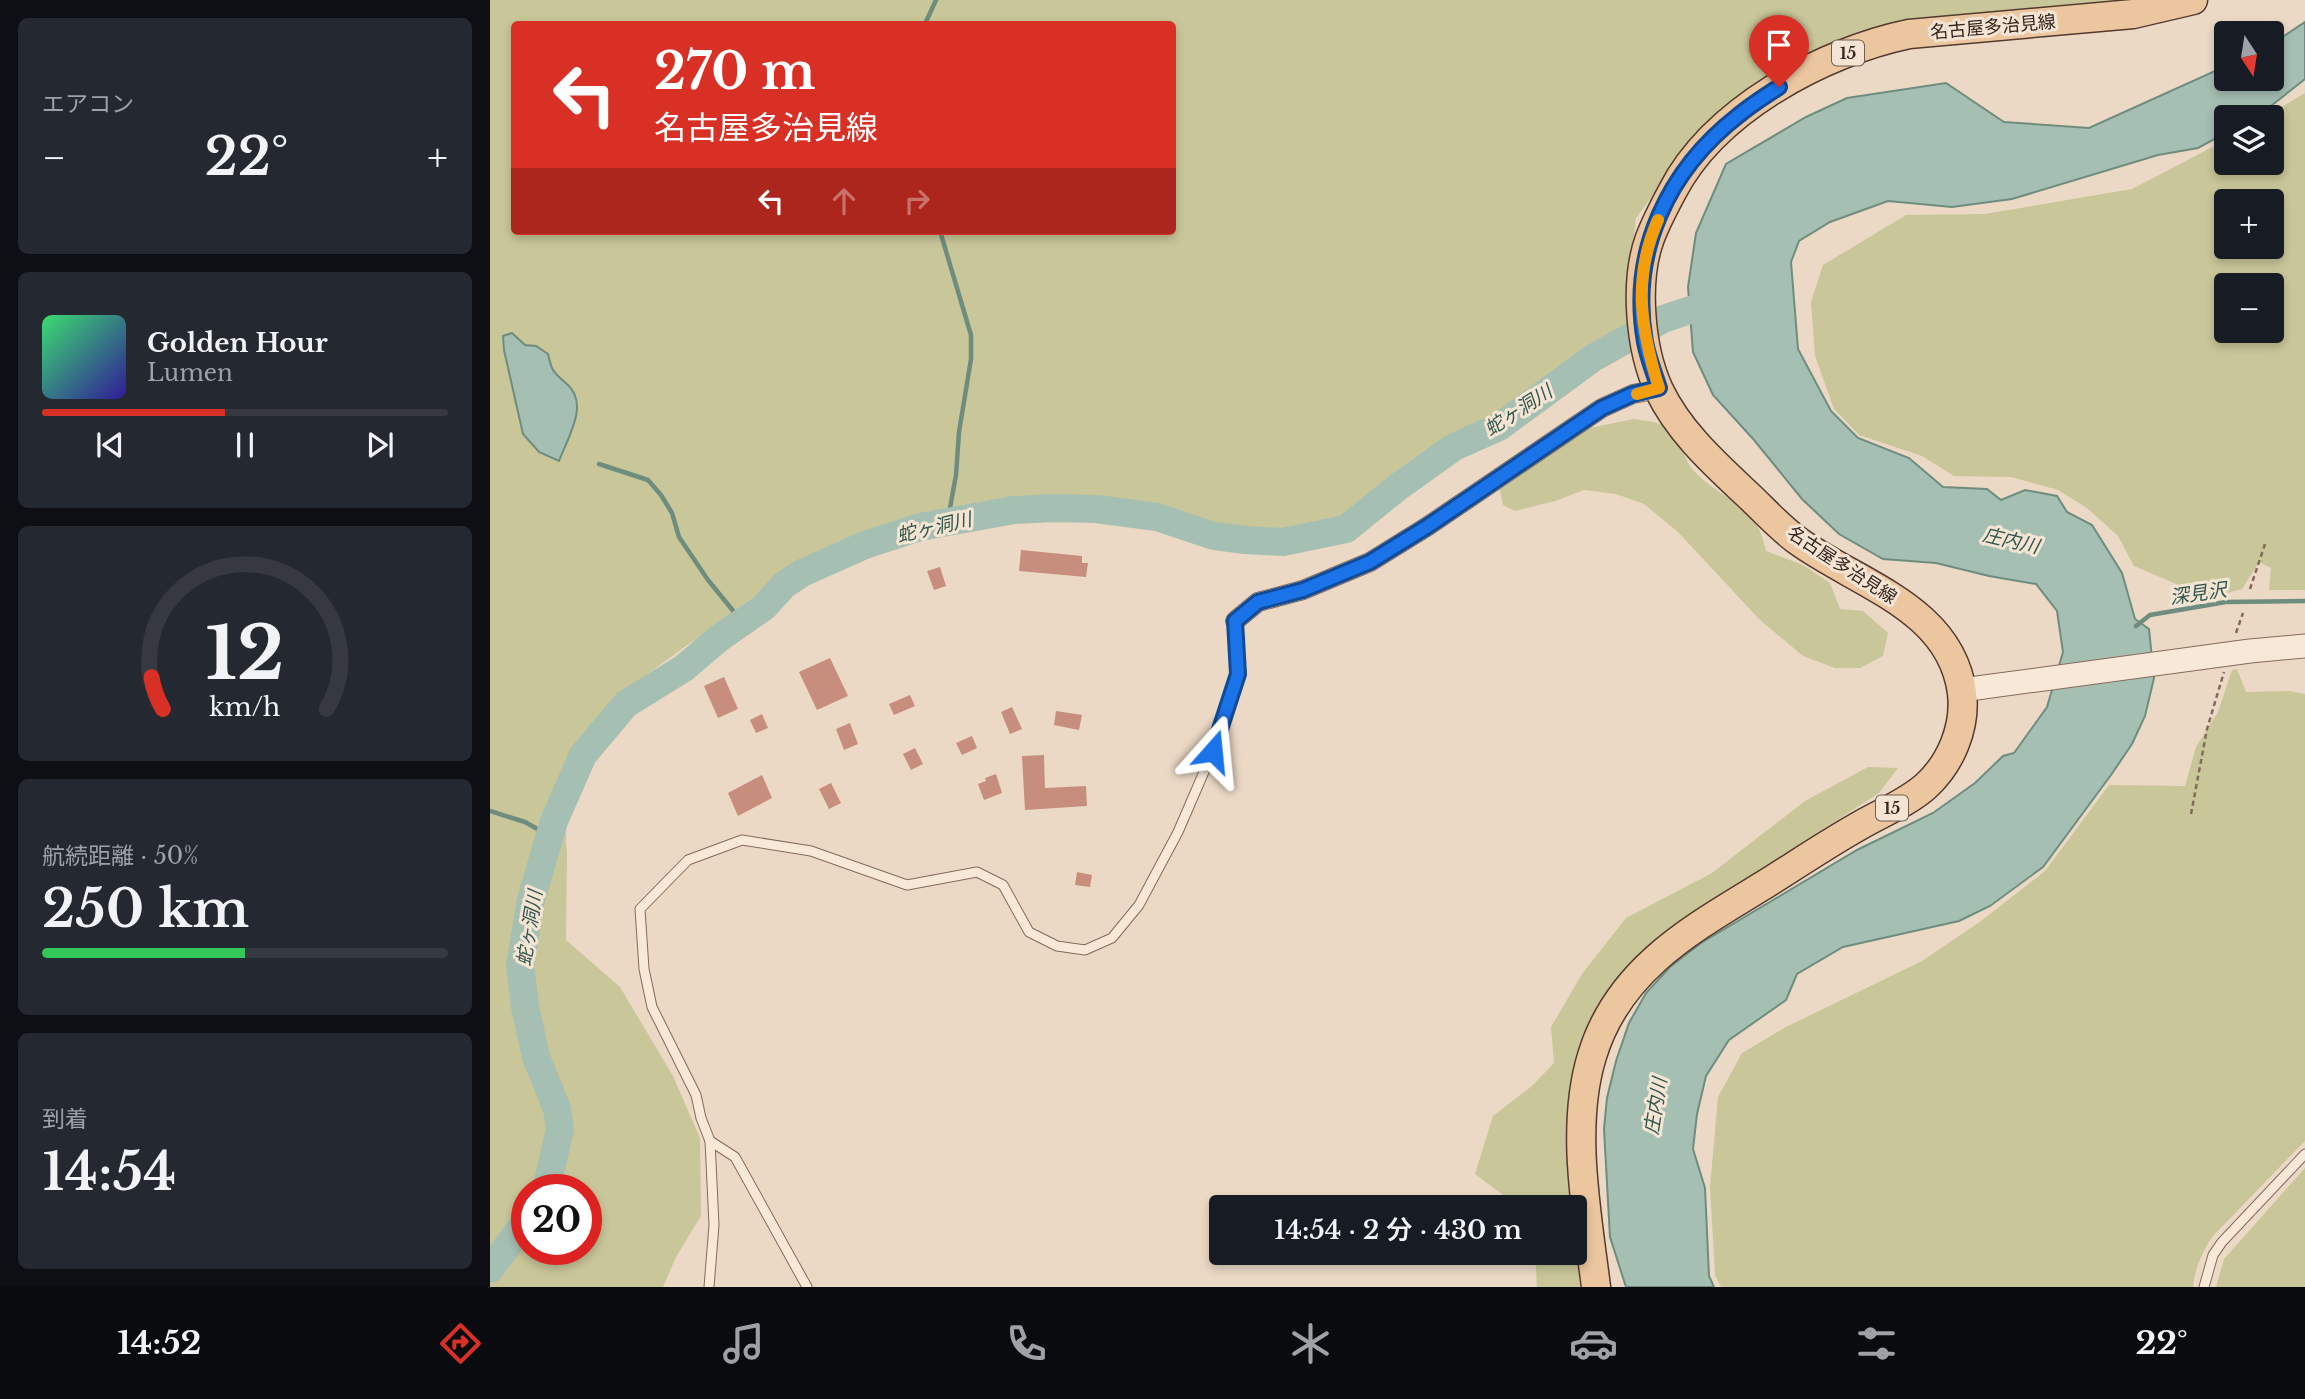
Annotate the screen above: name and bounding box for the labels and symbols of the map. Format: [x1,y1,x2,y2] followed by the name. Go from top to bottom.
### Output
[1929,11,2057,43] street label: 名古屋多治見線
[1749,15,1809,87] pin
[2214,21,2284,91] north arrow
[1832,40,1864,66] road number: 15
[1480,379,1558,441] water label: 蛇ヶ洞川
[894,507,976,547] water label: 蛇ヶ洞川
[1783,521,1901,609] street label: 名古屋多治見線
[1981,523,2043,559] water label: 庄内川
[2168,578,2231,609] water label: 深見沢
[1176,714,1250,788] position arrow
[1876,796,1908,820] road number: 15
[512,887,547,967] water label: 蛇ヶ洞川
[1640,1074,1672,1136] water label: 庄内川
[511,1174,602,1265] speed limit sign: 20

